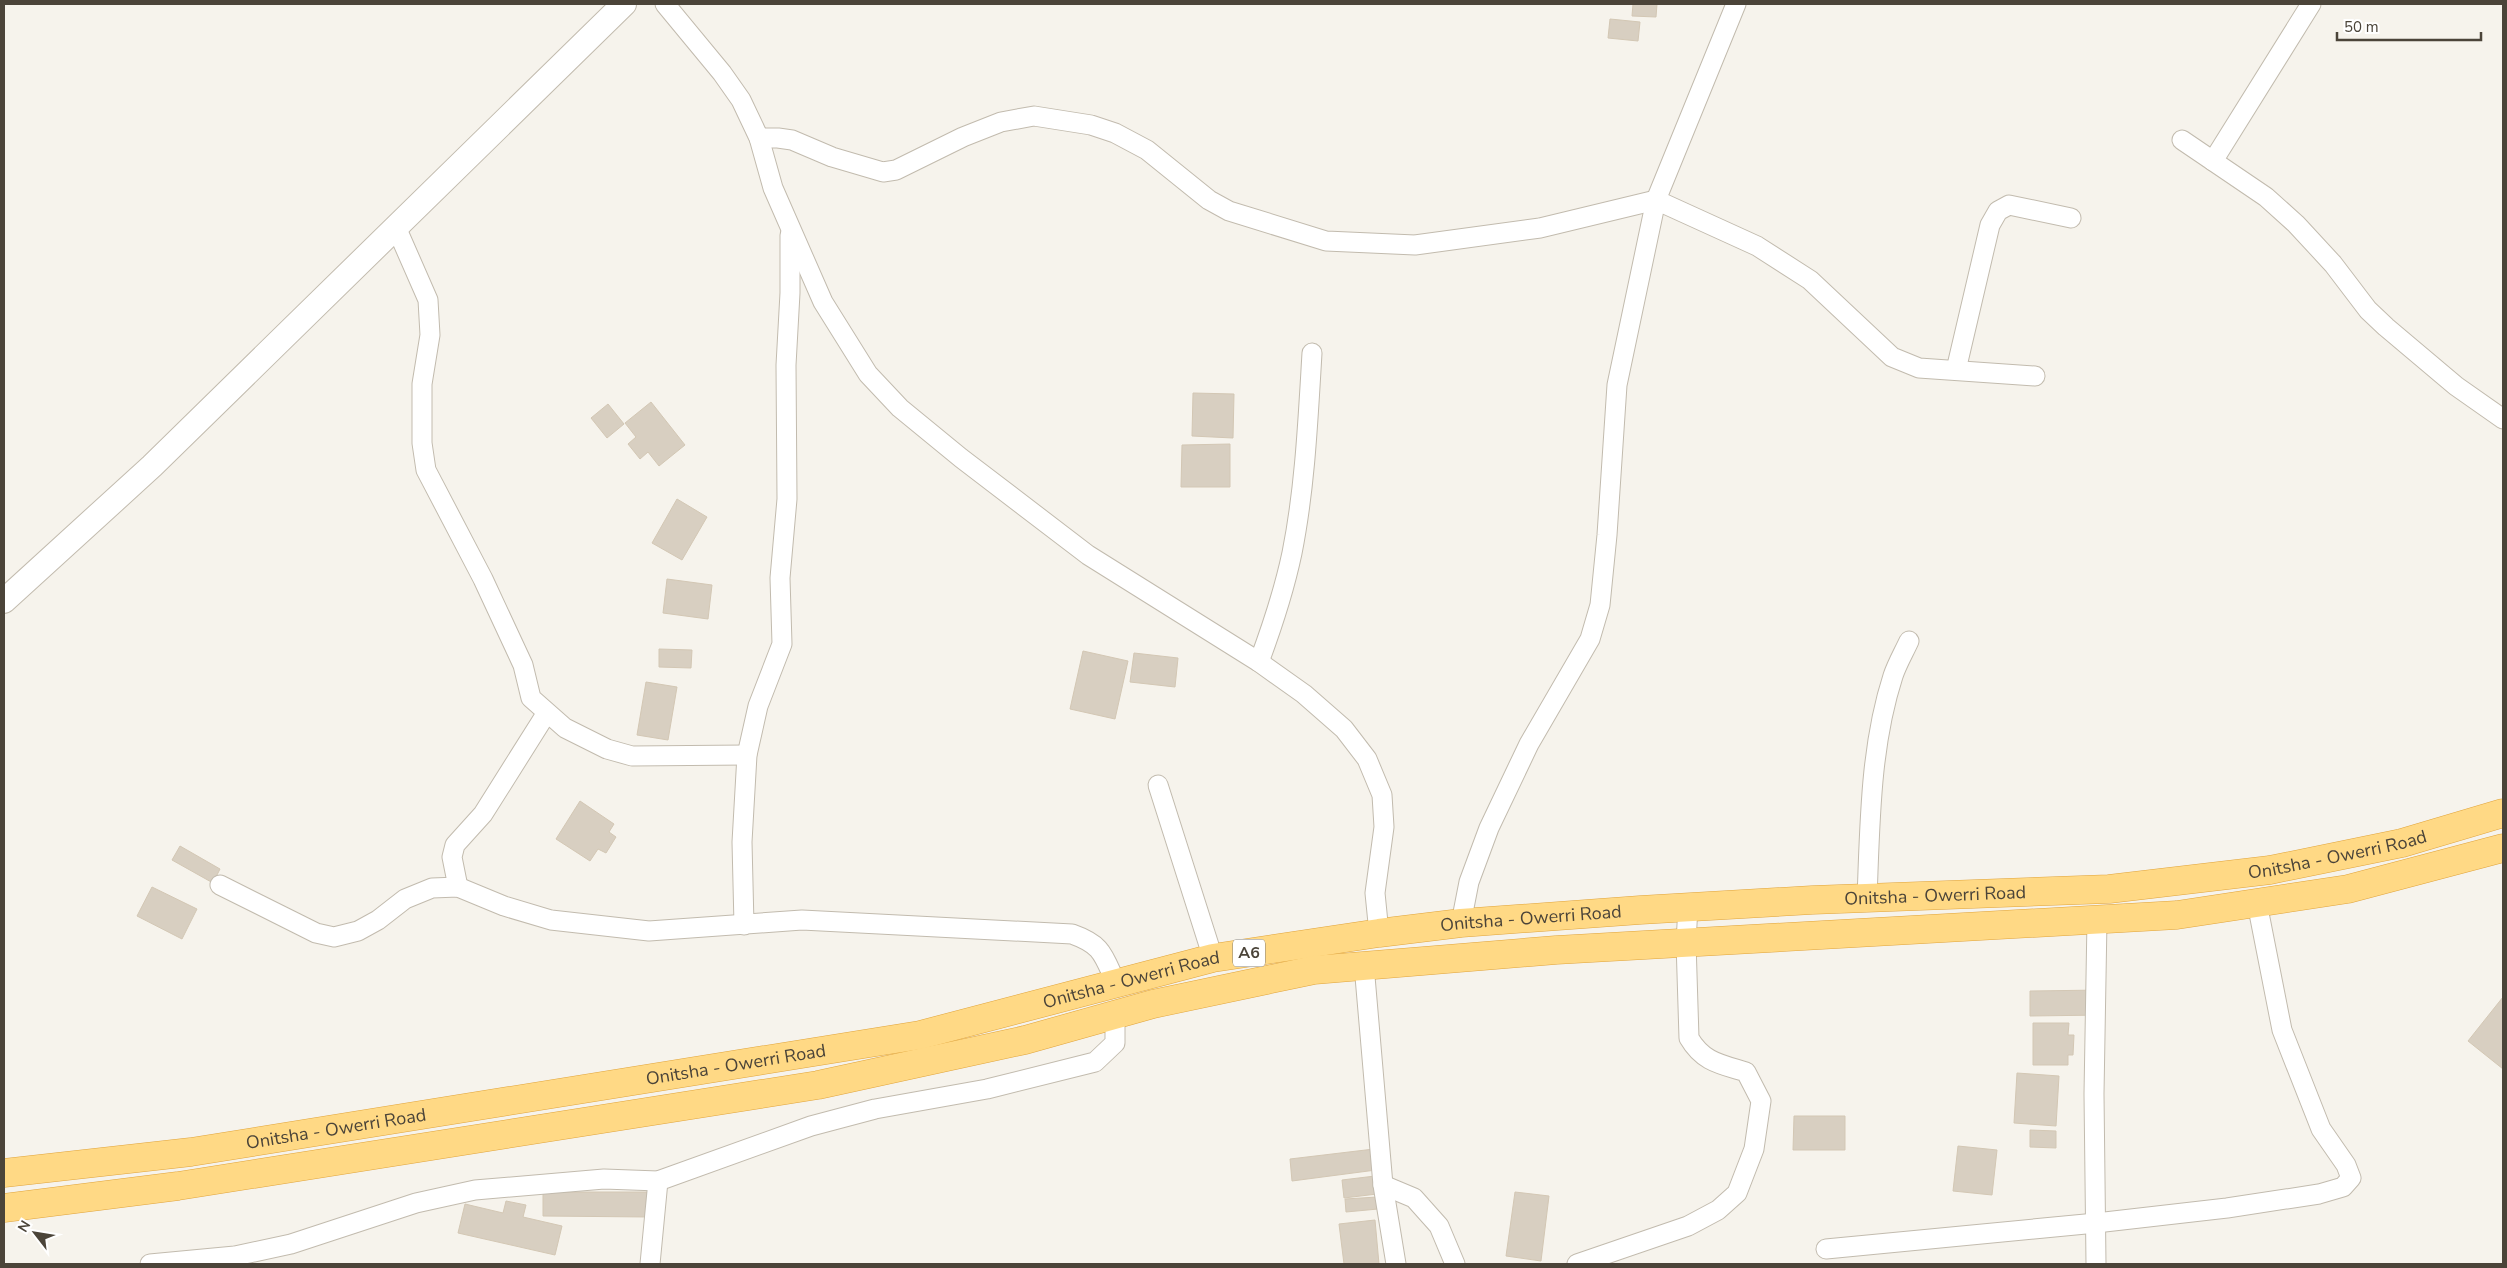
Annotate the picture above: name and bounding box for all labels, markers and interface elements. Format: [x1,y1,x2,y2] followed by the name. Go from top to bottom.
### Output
[2337,10,2481,42] scale bar
[2344,17,2379,37] text: 50 m
[2247,824,2430,884] street label: Onitsha - Owerri Road
[1844,880,2027,911] street label: Onitsha - Owerri Road
[1439,899,1622,937] street label: Onitsha - Owerri Road
[1233,940,1265,966] road number: A6
[1040,945,1221,1014] street label: Onitsha - Owerri Road
[644,1038,828,1091] street label: Onitsha - Owerri Road
[244,1102,428,1155] street label: Onitsha - Owerri Road
[10,1208,60,1258] north arrow
[13,1217,35,1236] text: N

